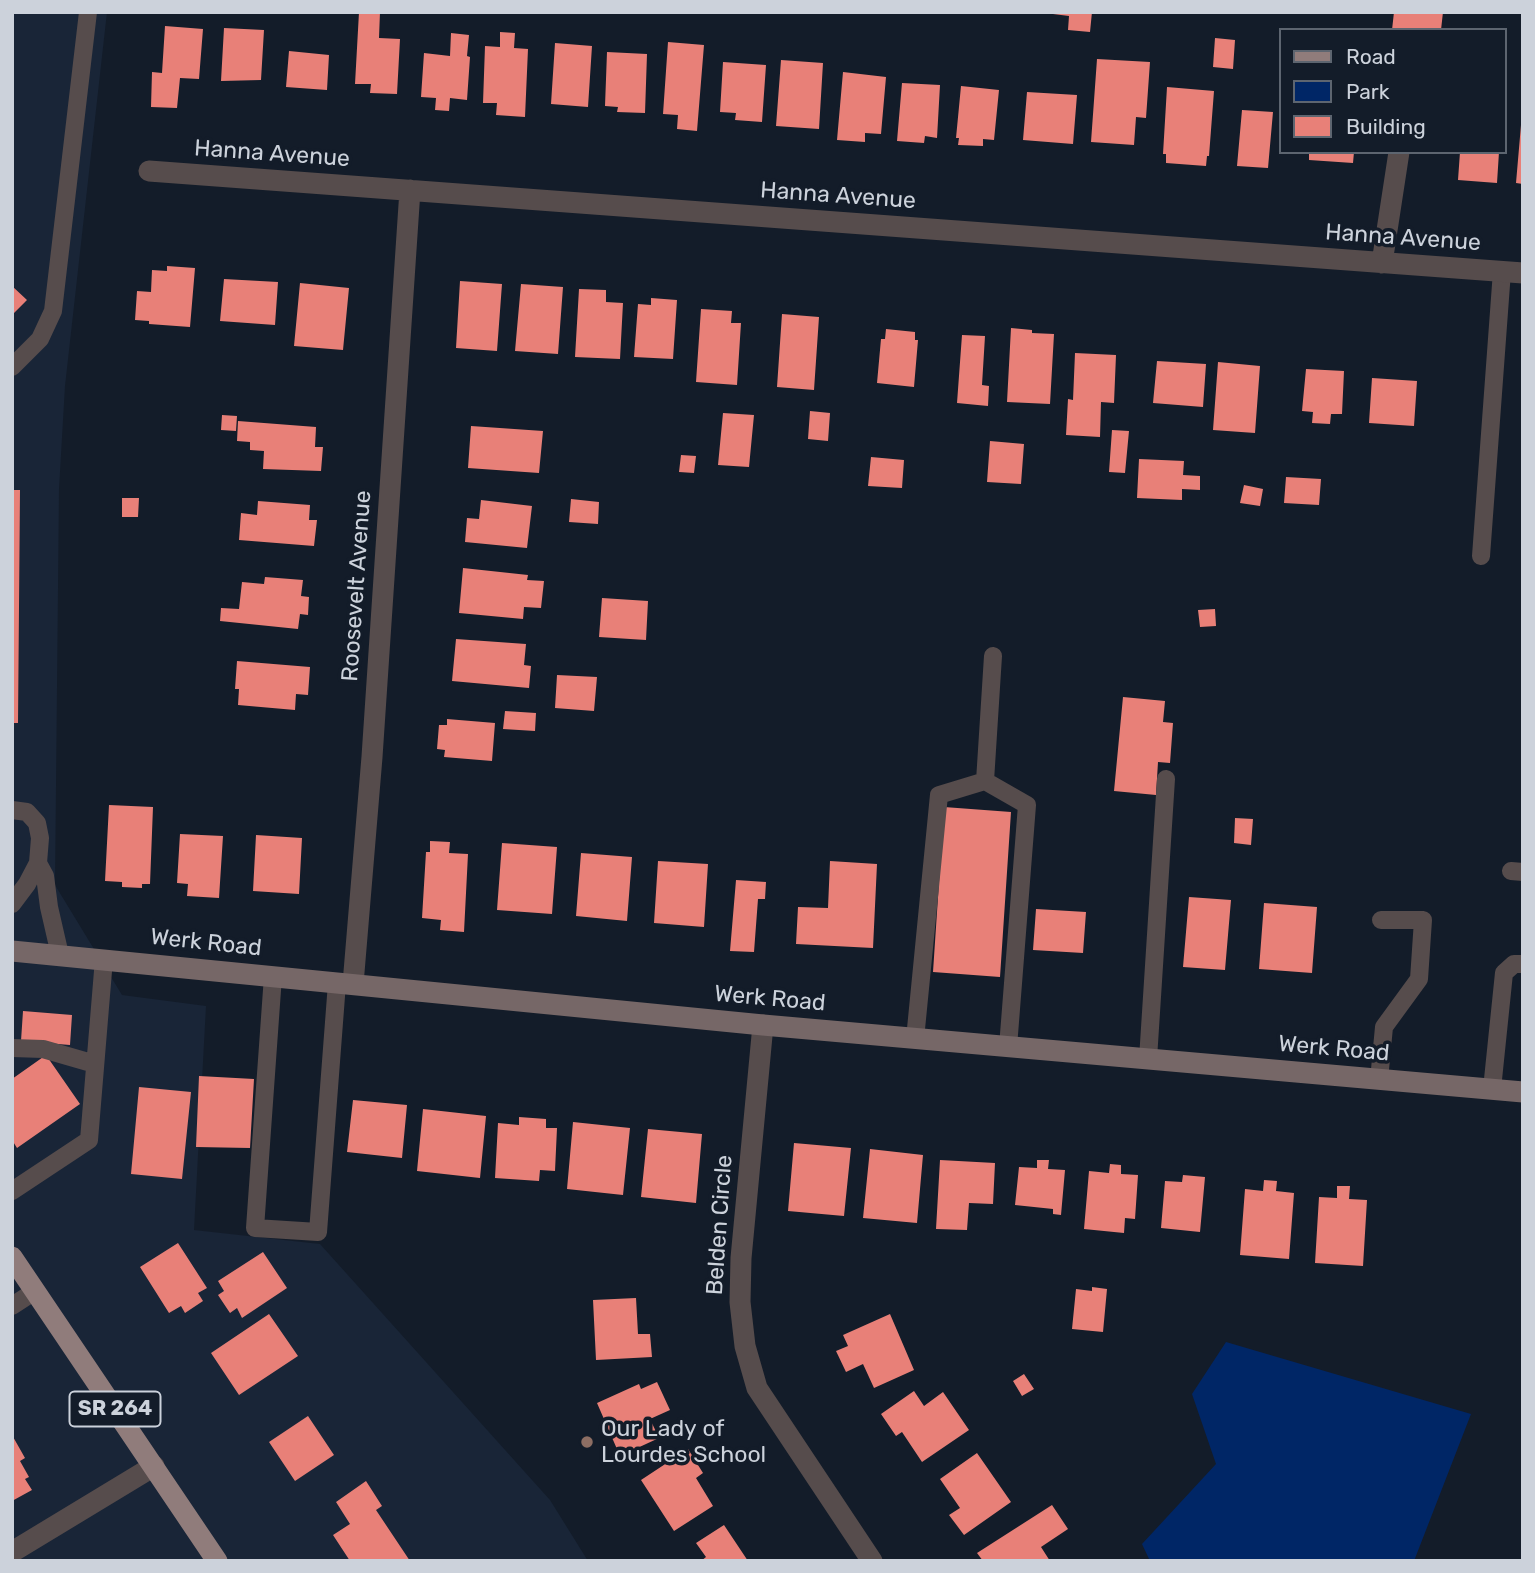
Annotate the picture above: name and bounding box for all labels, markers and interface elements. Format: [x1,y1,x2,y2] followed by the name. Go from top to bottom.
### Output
[1280,28,1507,154] legend
[1346,44,1396,69] text: Road
[1346,79,1390,104] text: Park
[1346,114,1426,139] text: Building
[193,135,351,173] street label: Hanna Avenue
[759,177,917,215] street label: Hanna Avenue
[1324,219,1482,257] street label: Hanna Avenue
[337,490,377,682] street label: Roosevelt Avenue
[149,923,263,963] street label: Werk Road
[713,980,827,1018] street label: Werk Road
[1277,1030,1391,1068] street label: Werk Road
[701,1154,739,1296] street label: Belden Circle
[69,1392,160,1426] road number: SR 264
[601,1415,766,1469] place label: Our Lady of Lourdes School
[579,1434,595,1450] marker: Our Lady of Lourdes School

